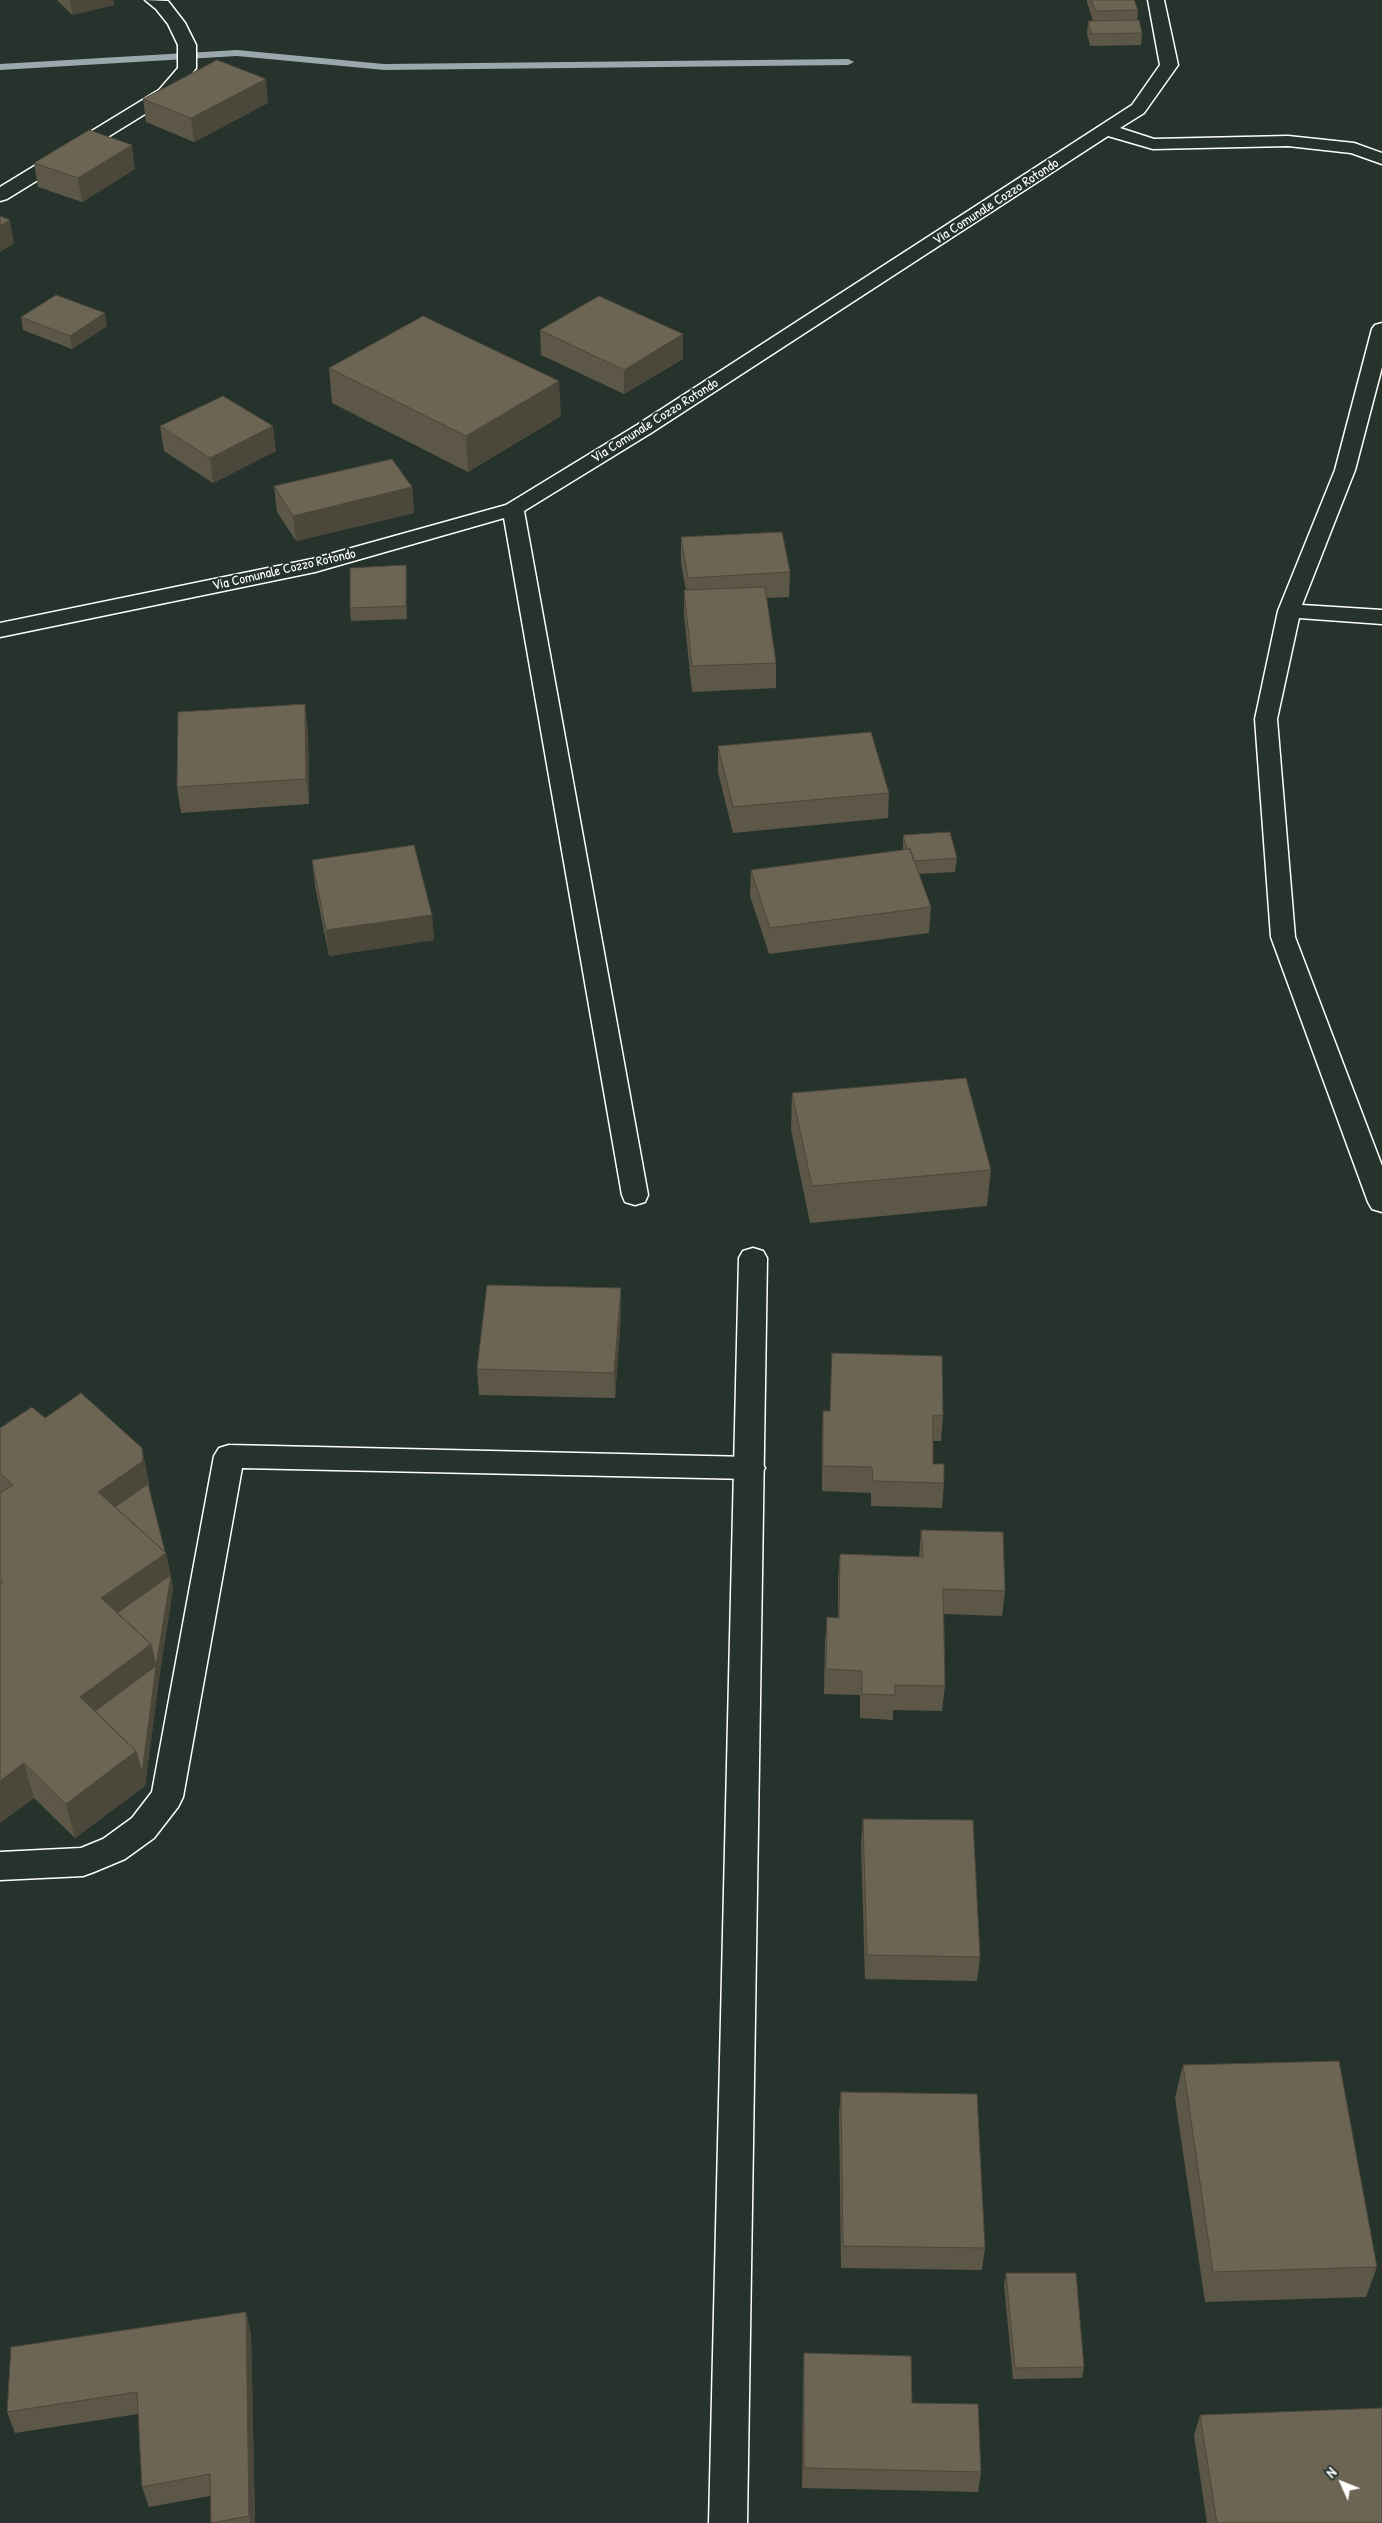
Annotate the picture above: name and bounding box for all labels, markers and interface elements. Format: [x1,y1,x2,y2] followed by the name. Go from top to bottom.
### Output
[930,155,1062,249] street label: Via Comunale Cozzo Rotondo
[588,375,722,467] street label: Via Comunale Cozzo Rotondo
[211,545,357,595] street label: Via Comunale Cozzo Rotondo
[1317,2458,1367,2508] north arrow
[1321,2463,1340,2482] text: N

